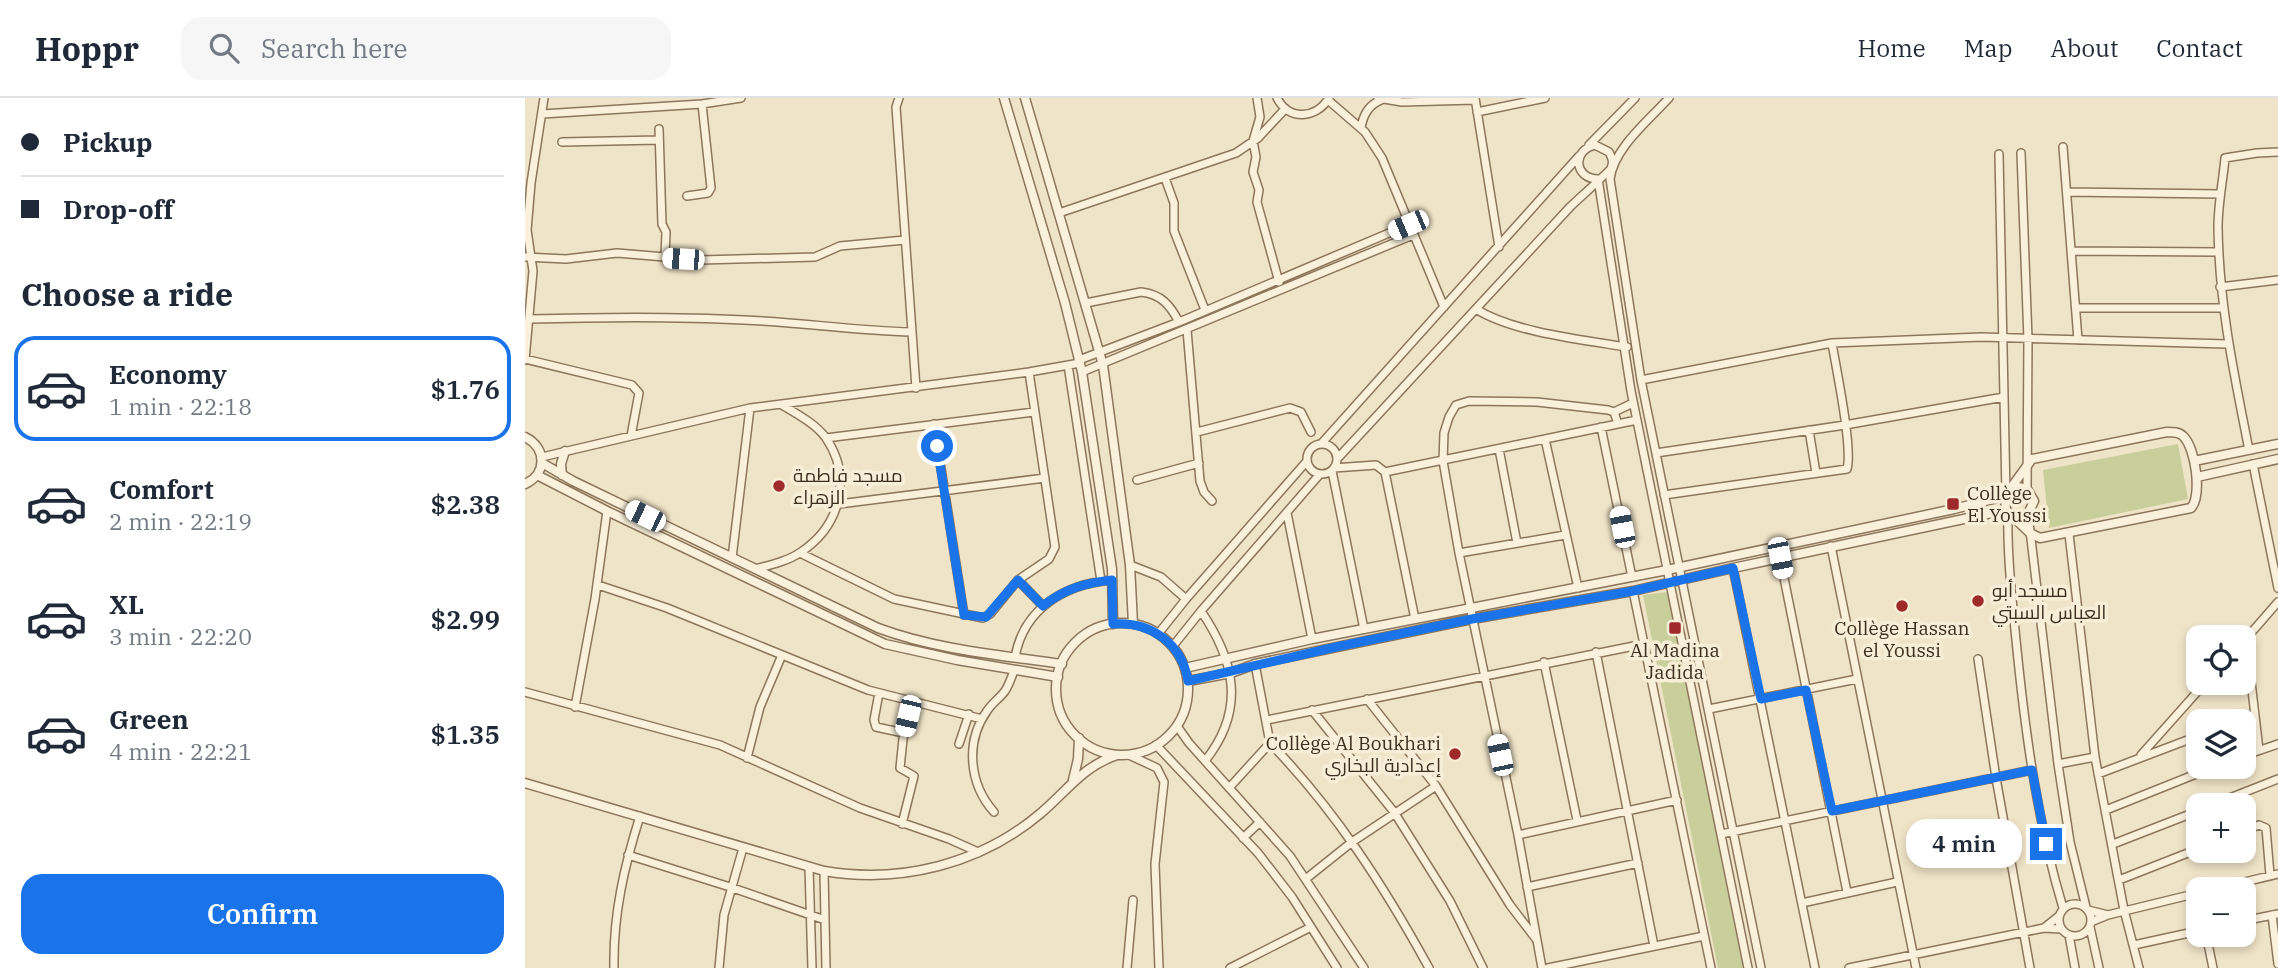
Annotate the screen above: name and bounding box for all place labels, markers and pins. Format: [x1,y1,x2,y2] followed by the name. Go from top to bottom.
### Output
[793,463,903,509] place label: مسجد فاطمة الزهراء
[771,478,787,494] marker: مسجد فاطمة الزهراء
[1967,481,2047,527] place label: Collège El Youssi
[1945,496,1961,512] marker: Collège El Youssi
[1992,578,2106,627] place label: مسجد أبو العباس السبتي
[1970,593,1986,609] marker: مسجد أبو العباس السبتي
[1894,598,1910,614] marker: Collège Hassan el Youssi
[1834,616,1970,662] place label: Collège Hassan el Youssi
[1667,620,1683,636] marker: Al Madina Jadida
[1630,638,1720,684] place label: Al Madina Jadida
[1266,731,1441,780] place label: Collège Al Boukhari إعدادية البخاري
[1447,746,1463,762] marker: Collège Al Boukhari إعدادية البخاري

